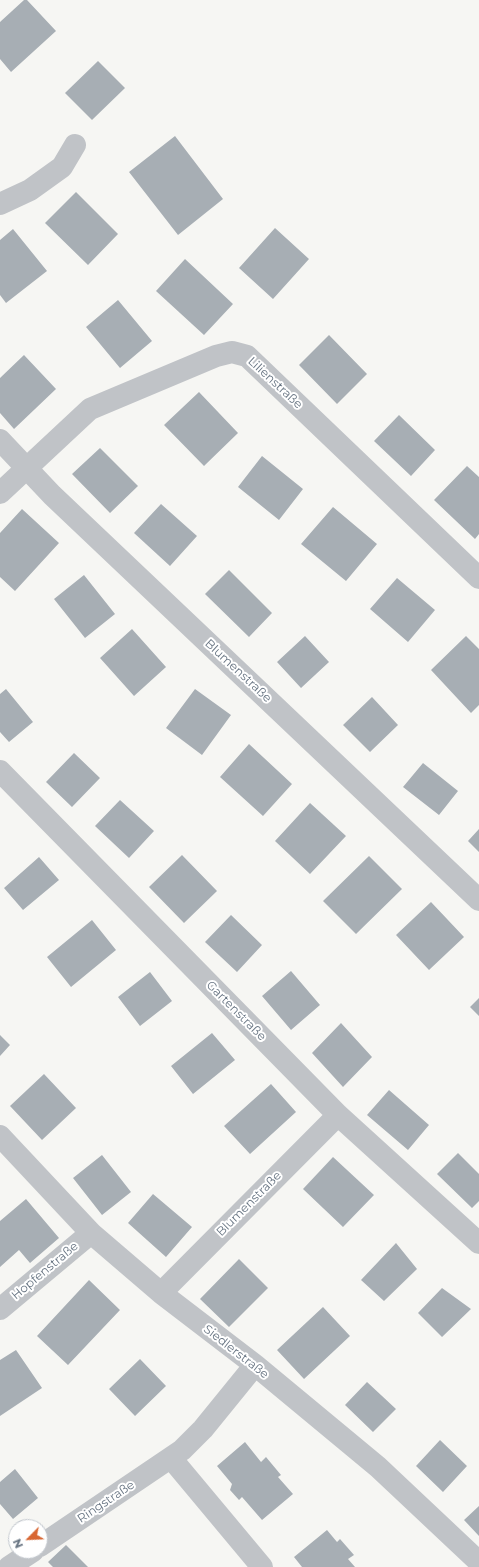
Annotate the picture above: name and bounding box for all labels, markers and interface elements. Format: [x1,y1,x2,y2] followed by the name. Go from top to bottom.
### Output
[245,354,305,412] street label: Lilienstraße
[202,636,274,706] street label: Blumenstraße
[203,978,269,1044] street label: Gartenstraße
[214,1169,284,1239] street label: Blumenstraße
[9,1239,81,1303] street label: Hopfenstraße
[201,1322,271,1382] street label: Siedlerstraße
[75,1478,137,1526] street label: Ringstraße
[8,1519,48,1559] north arrow
[10,1537,26,1550] text: N

